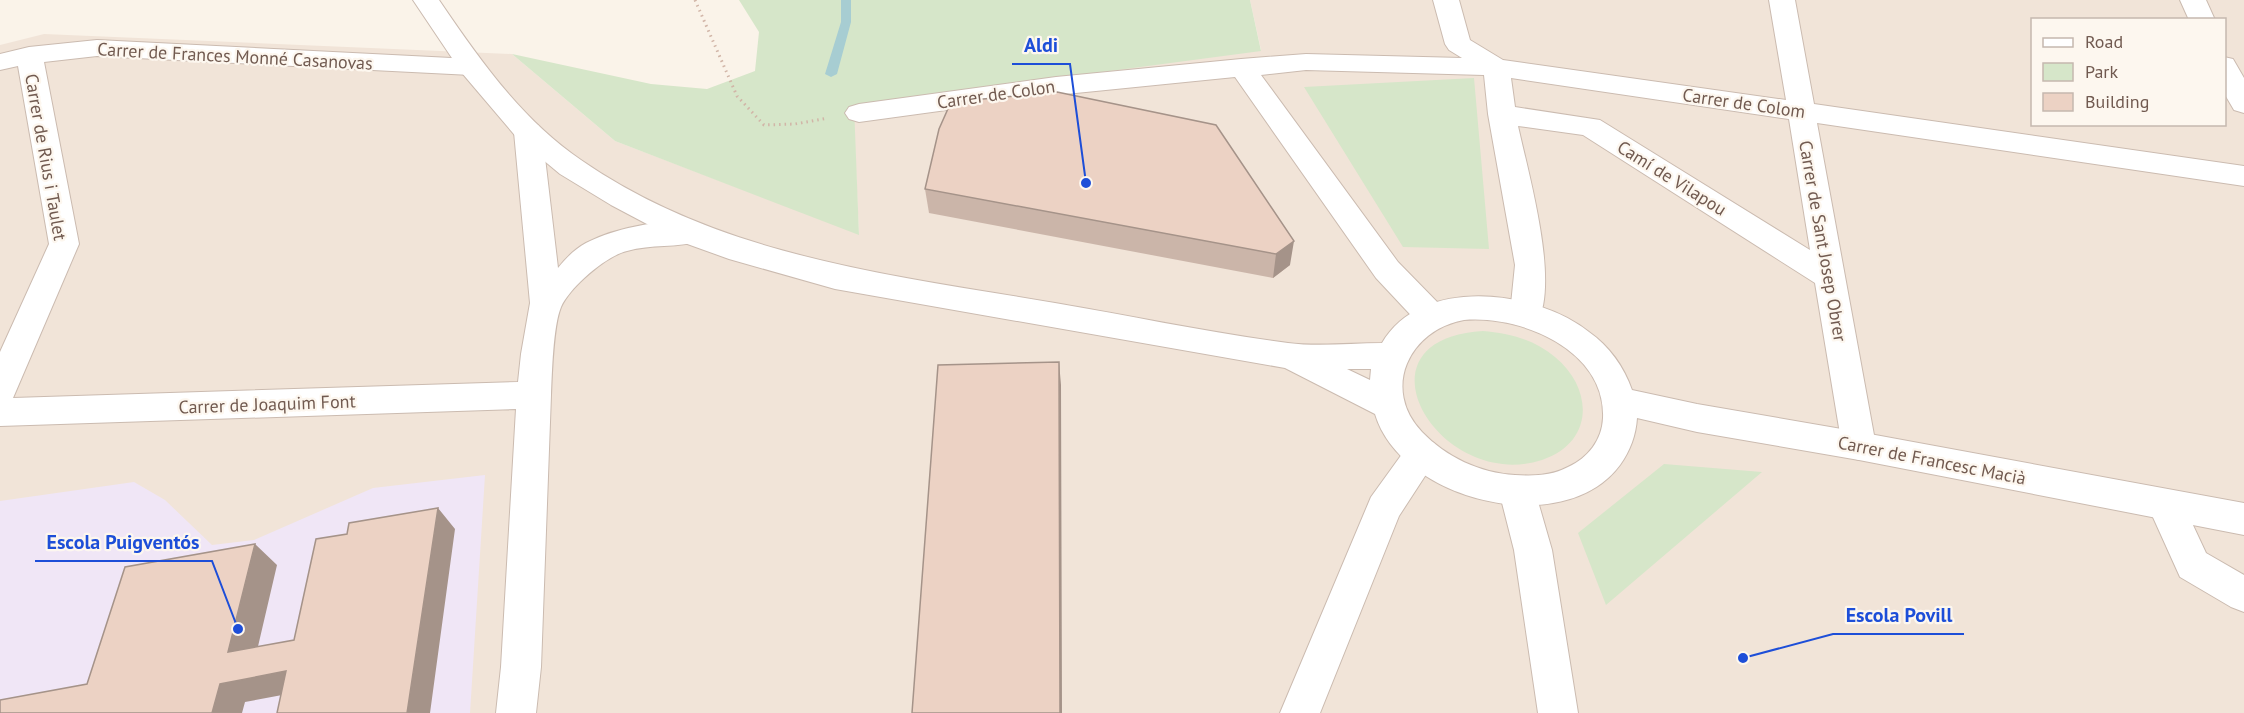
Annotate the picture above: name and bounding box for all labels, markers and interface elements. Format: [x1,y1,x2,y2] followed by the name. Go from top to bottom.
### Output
[2031,18,2226,126] legend
[1012,26,1070,64] callout: Aldi
[2085,30,2123,53] text: Road
[1024,32,1058,58] text: Aldi
[97,37,373,75] street label: Carrer de Frances Monné Casanovas
[2085,60,2118,83] text: Park
[20,72,72,242] street label: Carrer de Rius i Taulet
[936,74,1056,114] street label: Carrer de Colon
[1681,83,1807,123] street label: Carrer de Colom
[2085,90,2149,113] text: Building
[1613,135,1731,221] street label: Camí de Vilapou
[1794,139,1852,343] street label: Carrer de Sant Josep Obrer
[178,389,356,419] street label: Carrer de Joaquim Font
[1836,430,2028,490] street label: Carrer de Francesc Macià
[35,523,212,561] callout: Escola Puigventós
[46,529,200,555] text: Escola Puigventós
[1833,596,1964,634] callout: Escola Povill
[1846,602,1952,628] text: Escola Povill

